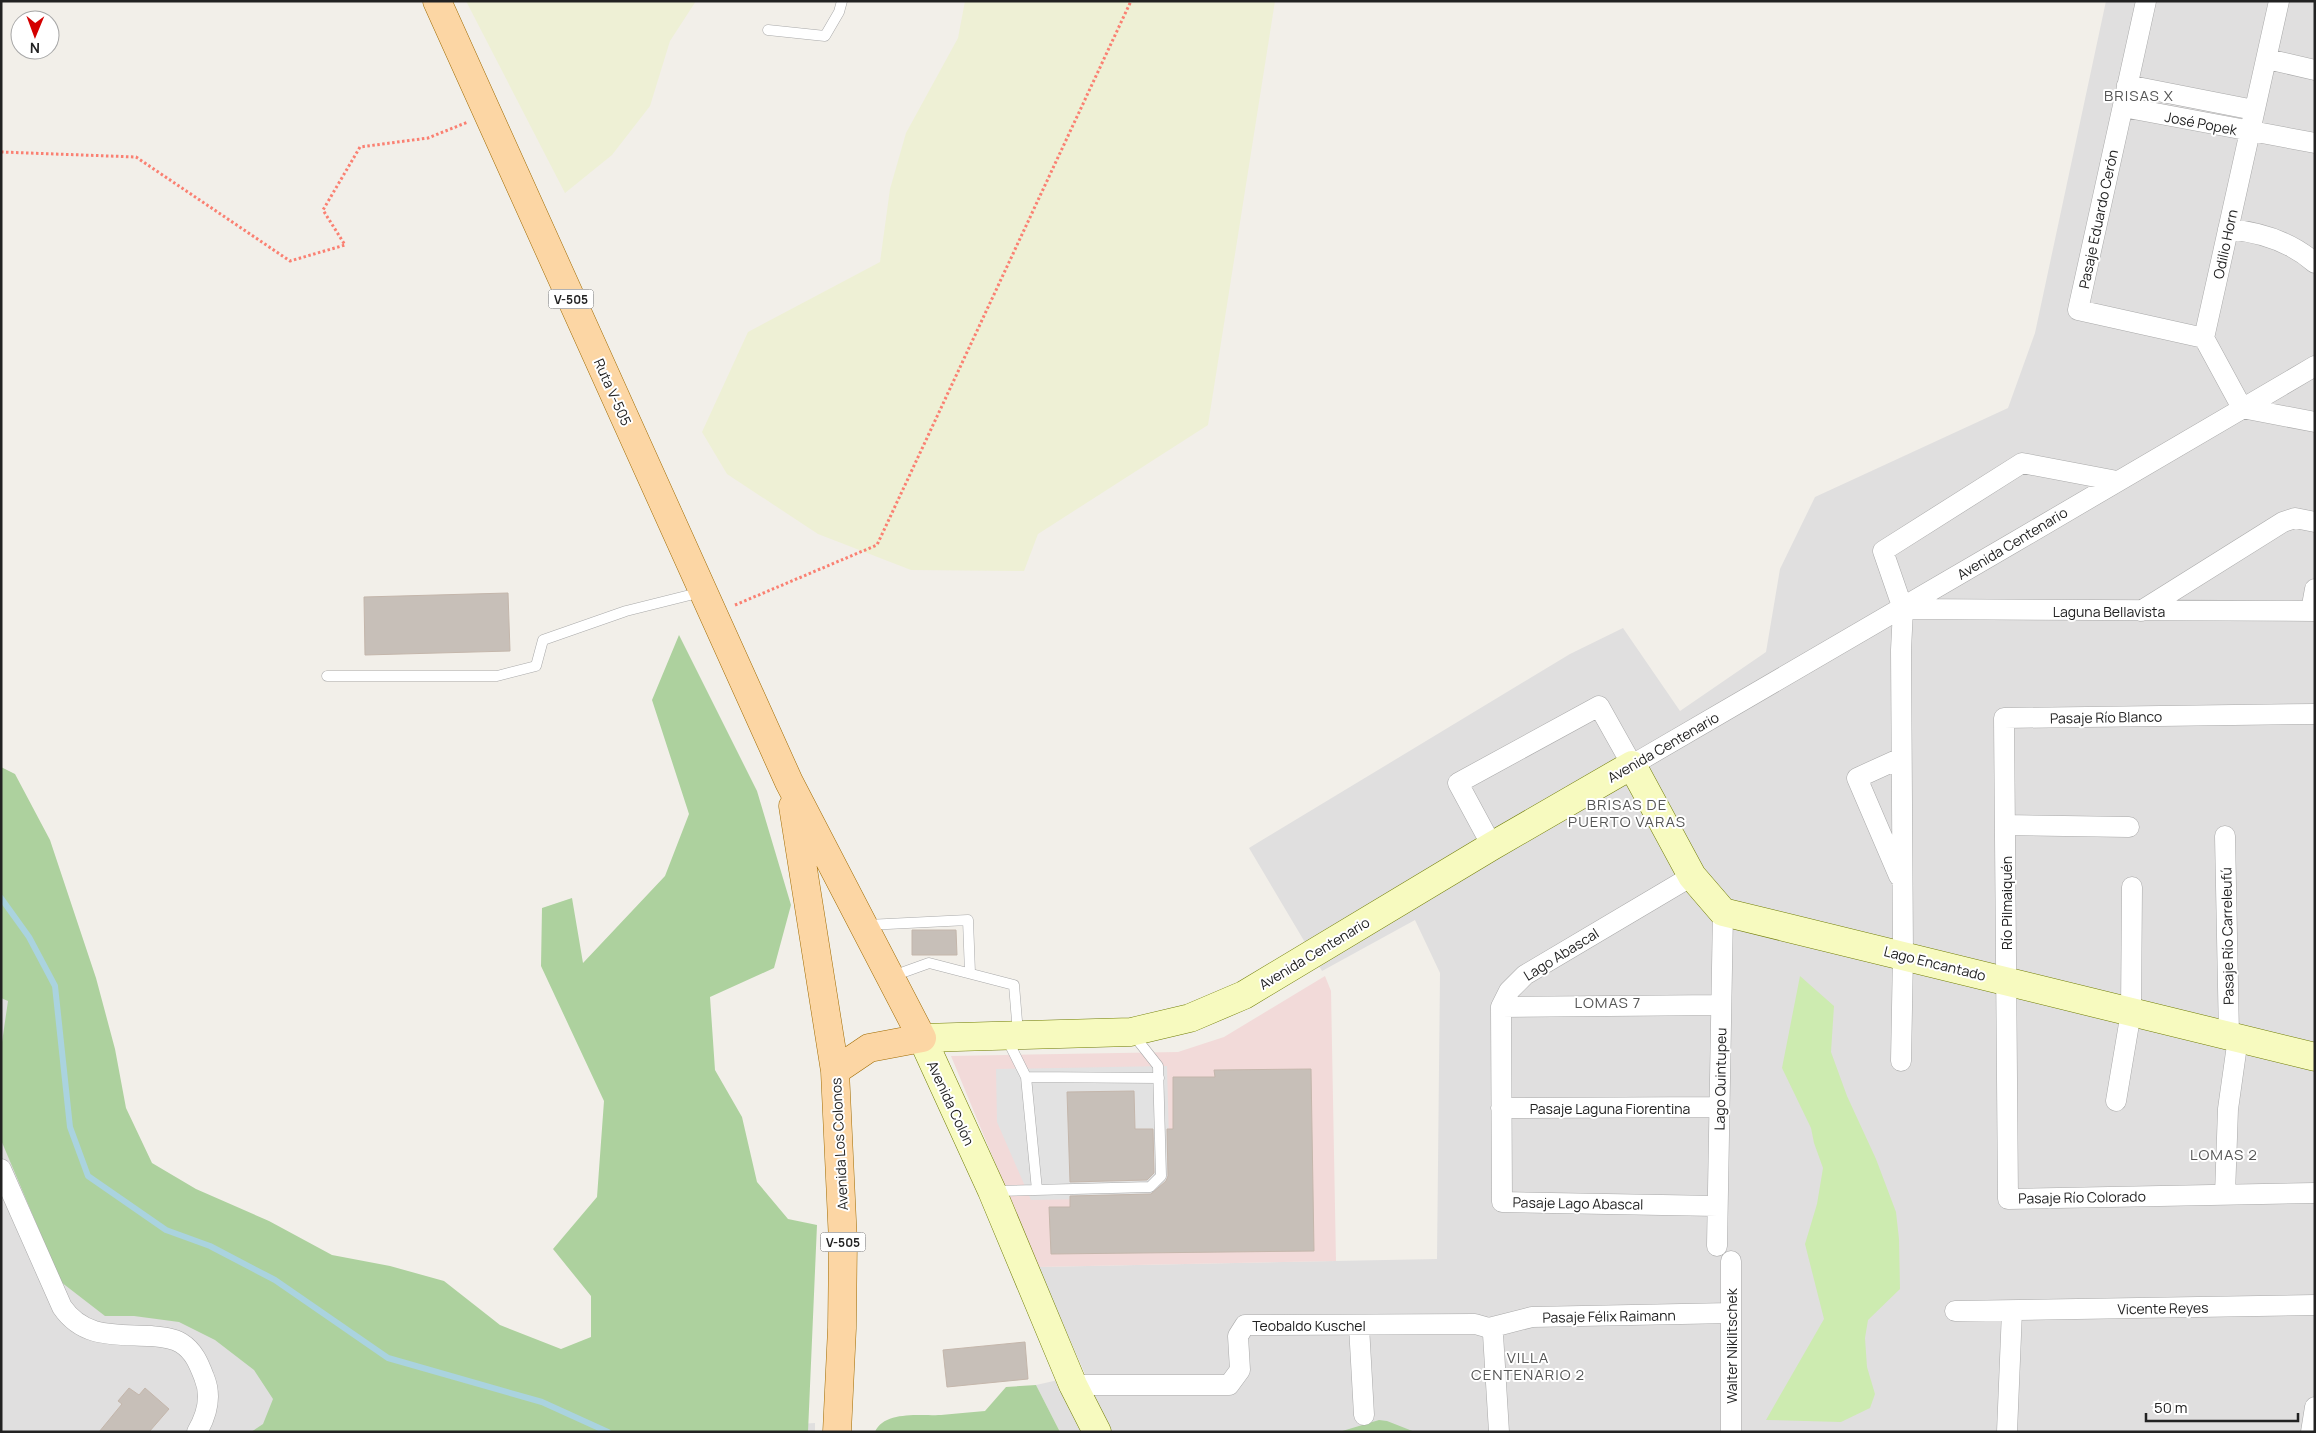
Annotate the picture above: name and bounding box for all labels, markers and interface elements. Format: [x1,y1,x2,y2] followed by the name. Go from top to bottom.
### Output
[10,10,60,60] north arrow
[30,39,40,58] text: N
[2104,85,2174,106] district label: BRISAS X
[2163,107,2240,140] street label: José Popek
[2074,148,2122,290] street label: Pasaje Eduardo Cerón
[2208,208,2242,280] street label: Odilio Horn
[548,290,594,308] road number: V-505
[590,355,636,429] street label: Ruta V-505
[1953,502,2071,584] street label: Avenida Centenario
[2053,602,2165,621] street label: Laguna Bellavista
[1604,707,1722,787] street label: Avenida Centenario
[2050,707,2162,727] street label: Pasaje Río Blanco
[1568,794,1686,832] district label: BRISAS DE PUERTO VARAS
[1997,856,2016,950] street label: Río Pilmaiquén
[2216,867,2238,1005] street label: Pasaje Río Carreleufú
[1255,912,1373,994] street label: Avenida Centenario
[1520,923,1602,985] street label: Lago Abascal
[1882,941,1988,985] street label: Lago Encantado
[1575,992,1641,1013] district label: LOMAS 7
[1710,1027,1730,1131] street label: Lago Quintupeu
[923,1057,979,1149] street label: Avenida Colón
[826,1077,852,1211] street label: Avenida Los Colonos
[1530,1099,1690,1118] street label: Pasaje Laguna Fiorentina
[2190,1144,2258,1165] district label: LOMAS 2
[2018,1186,2146,1208] street label: Pasaje Río Colorado
[1512,1192,1644,1214] street label: Pasaje Lago Abascal
[820,1232,866,1252] road number: V-505
[1722,1287,1741,1404] street label: Walter Niklitschek
[2117,1298,2209,1318] street label: Vicente Reyes
[1542,1305,1676,1327] street label: Pasaje Félix Raimann
[1252,1316,1366,1335] street label: Teobaldo Kuschel
[1471,1347,1585,1385] district label: VILLA CENTENARIO 2
[2146,1390,2298,1422] scale bar
[2154,1397,2188,1418] text: 50 m

